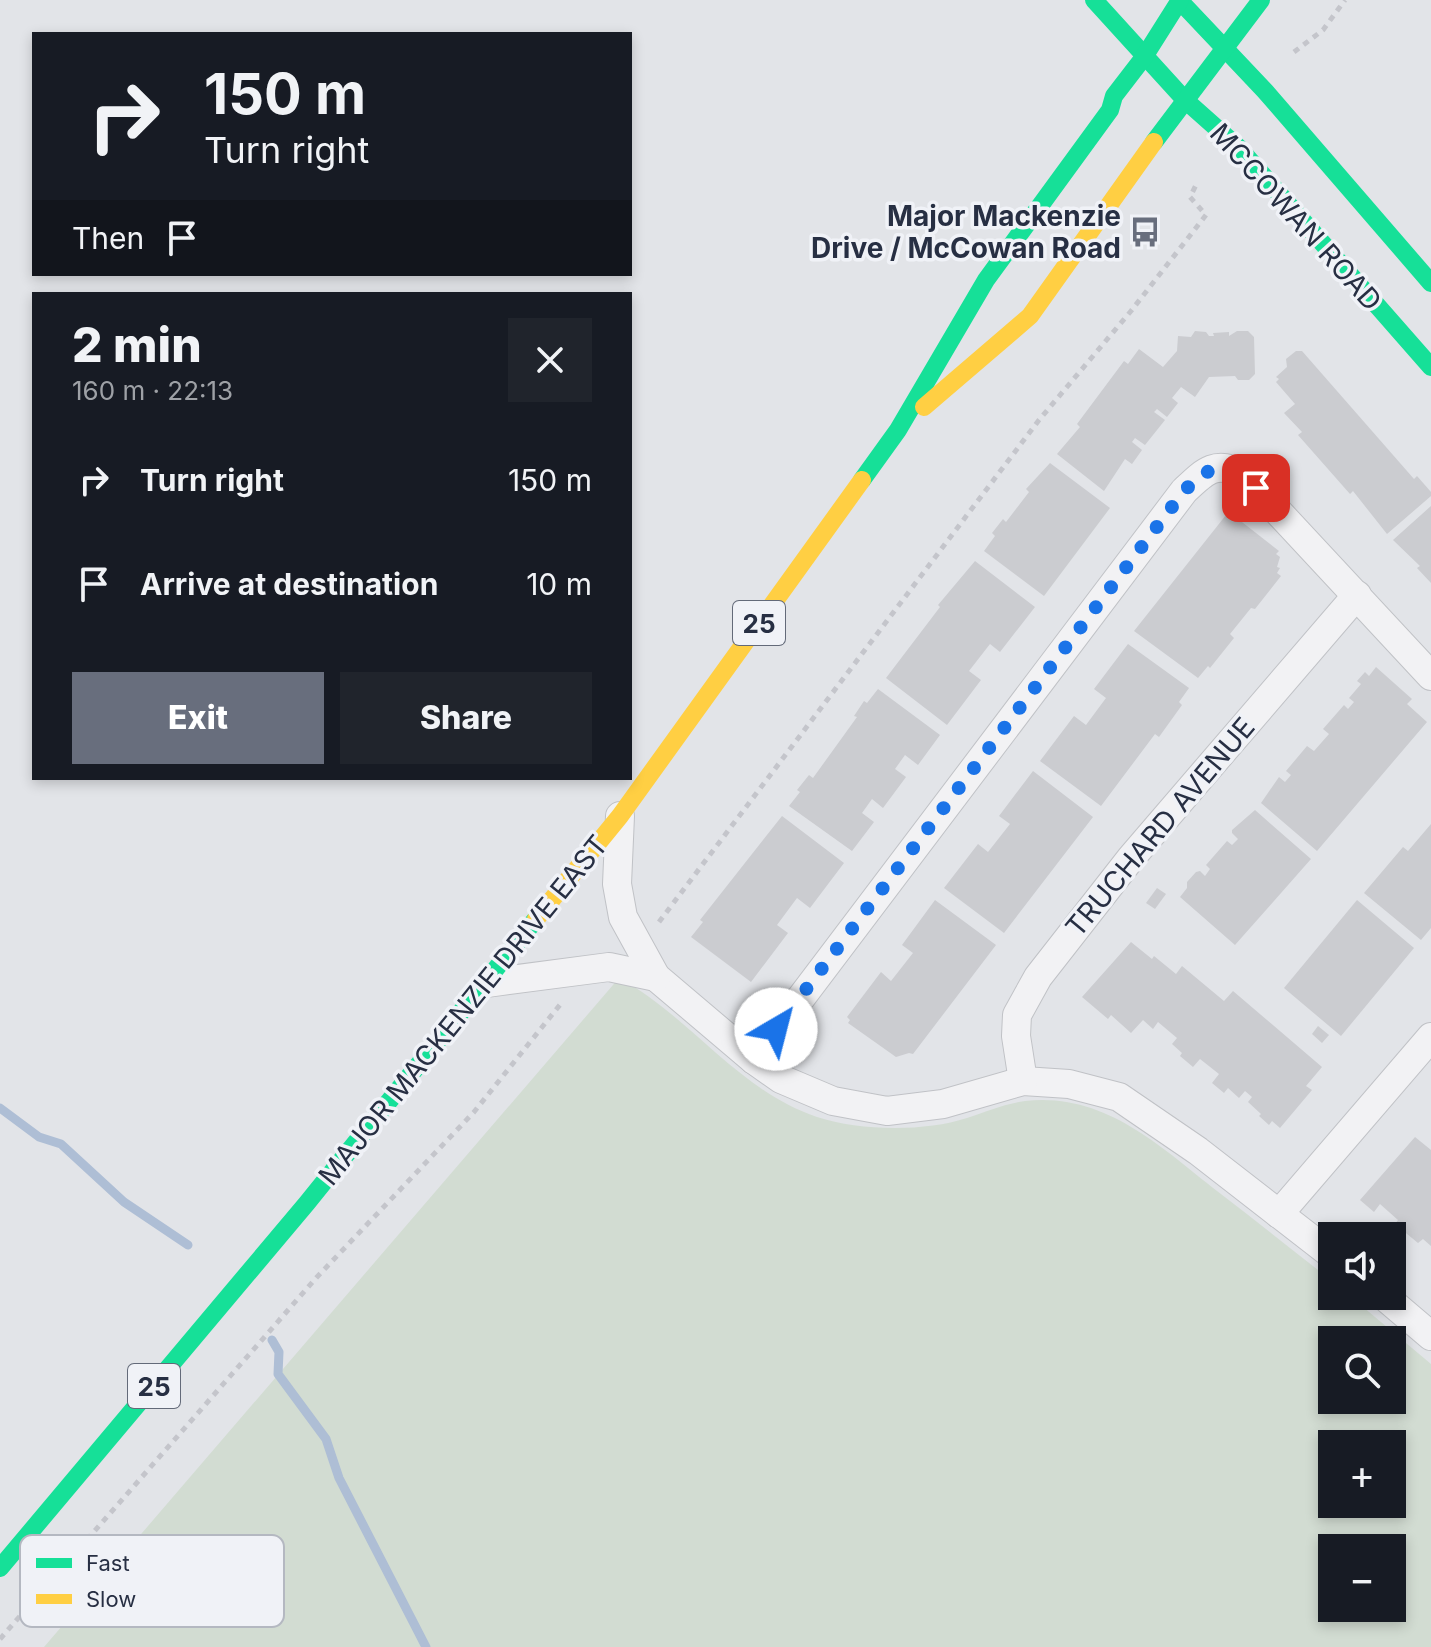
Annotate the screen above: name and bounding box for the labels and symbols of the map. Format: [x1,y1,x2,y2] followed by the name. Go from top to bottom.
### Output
[1203,116,1389,318] street label: MCCOWAN ROAD
[811,199,1121,265] place label: Major Mackenzie Drive / McCowan Road
[1128,215,1162,249] bus stop icon: Major Mackenzie Drive / McCowan Road
[1222,454,1290,522] pin
[733,601,785,645] road number: 25
[1058,710,1262,944] street label: TRUCHARD AVENUE
[311,828,615,1192] street label: MAJOR MACKENZIE DRIVE EAST
[734,987,818,1071] position arrow
[128,1364,180,1408] road number: 25
[20,1535,284,1627] legend
[86,1550,130,1576] text: Fast
[86,1586,136,1612] text: Slow

